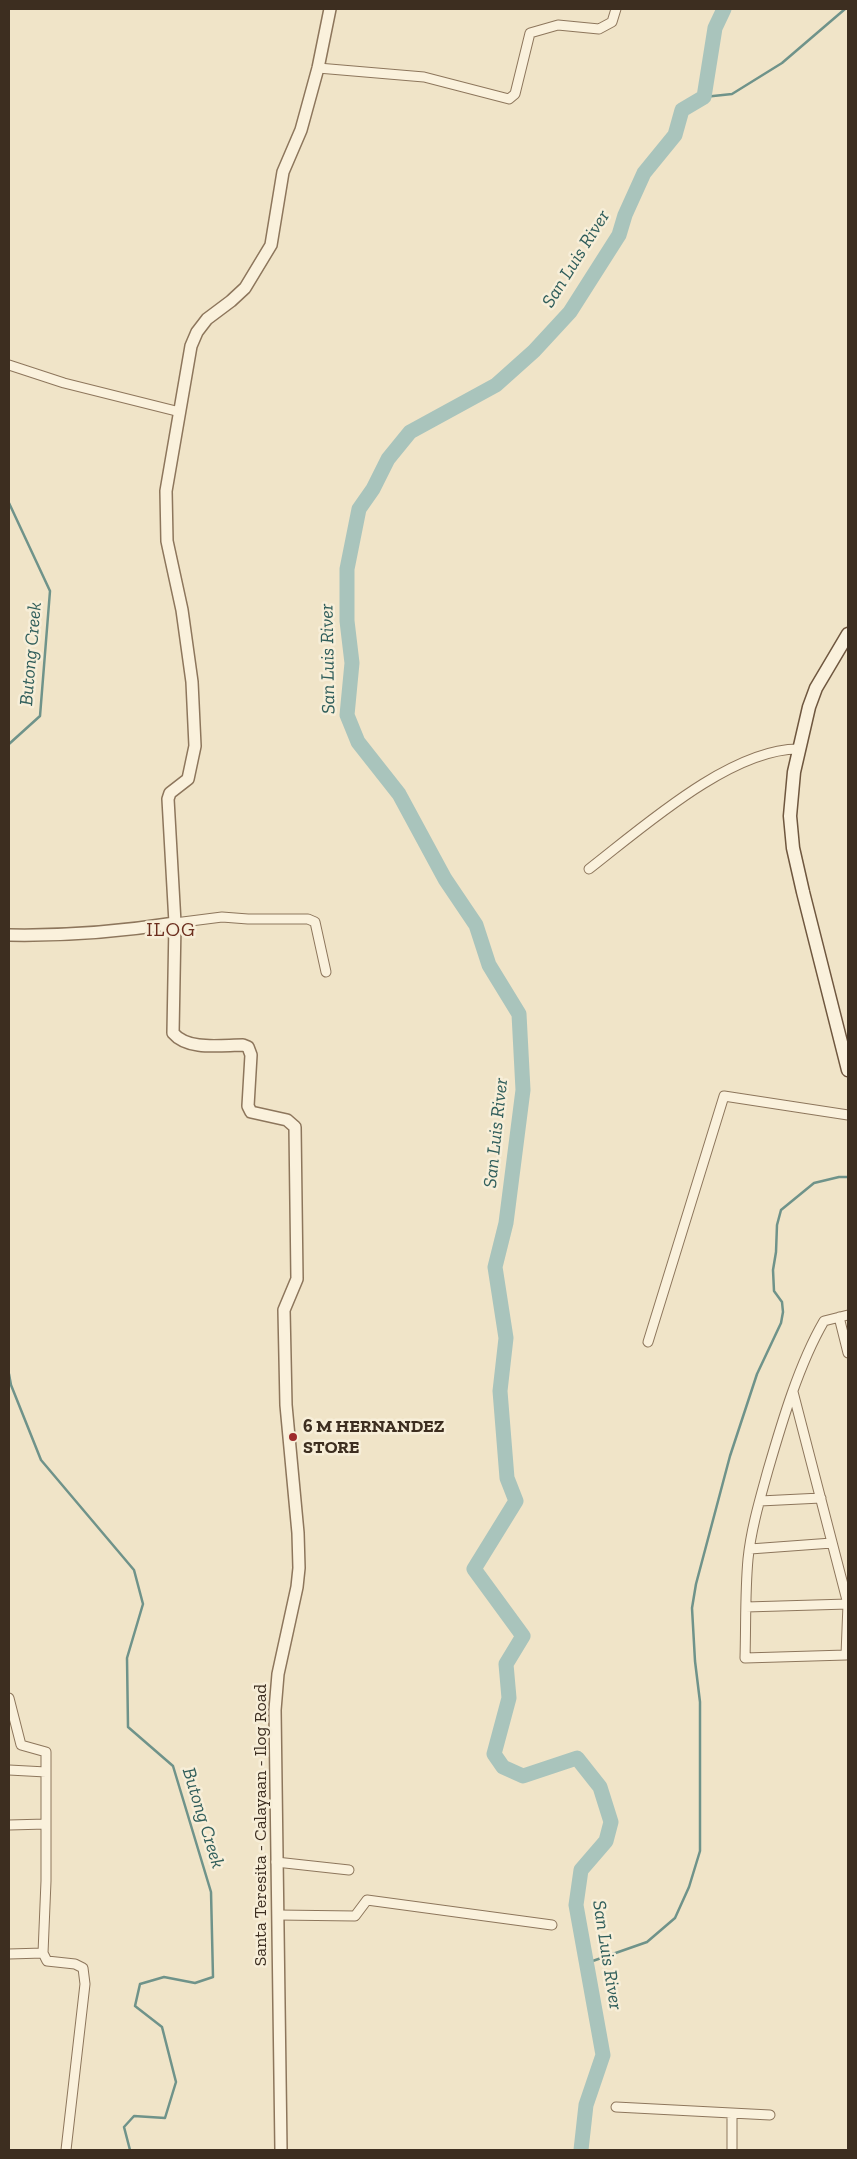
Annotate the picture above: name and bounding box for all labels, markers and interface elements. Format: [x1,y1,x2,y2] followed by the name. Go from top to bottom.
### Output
[537,206,615,312] water label: San Luis River
[15,601,47,707] water label: Butong Creek
[316,604,340,714] water label: San Luis River
[146,918,196,942] district label: ILOG
[479,1077,513,1189] water label: San Luis River
[303,1416,444,1458] place label: 6 M HERNANDEZ STORE
[287,1431,299,1443] marker: 6 M HERNANDEZ STORE
[250,1684,272,1966] street label: Santa Teresita - Calayaan - Ilog Road
[177,1765,229,1871] water label: Butong Creek
[587,1899,627,2011] water label: San Luis River

